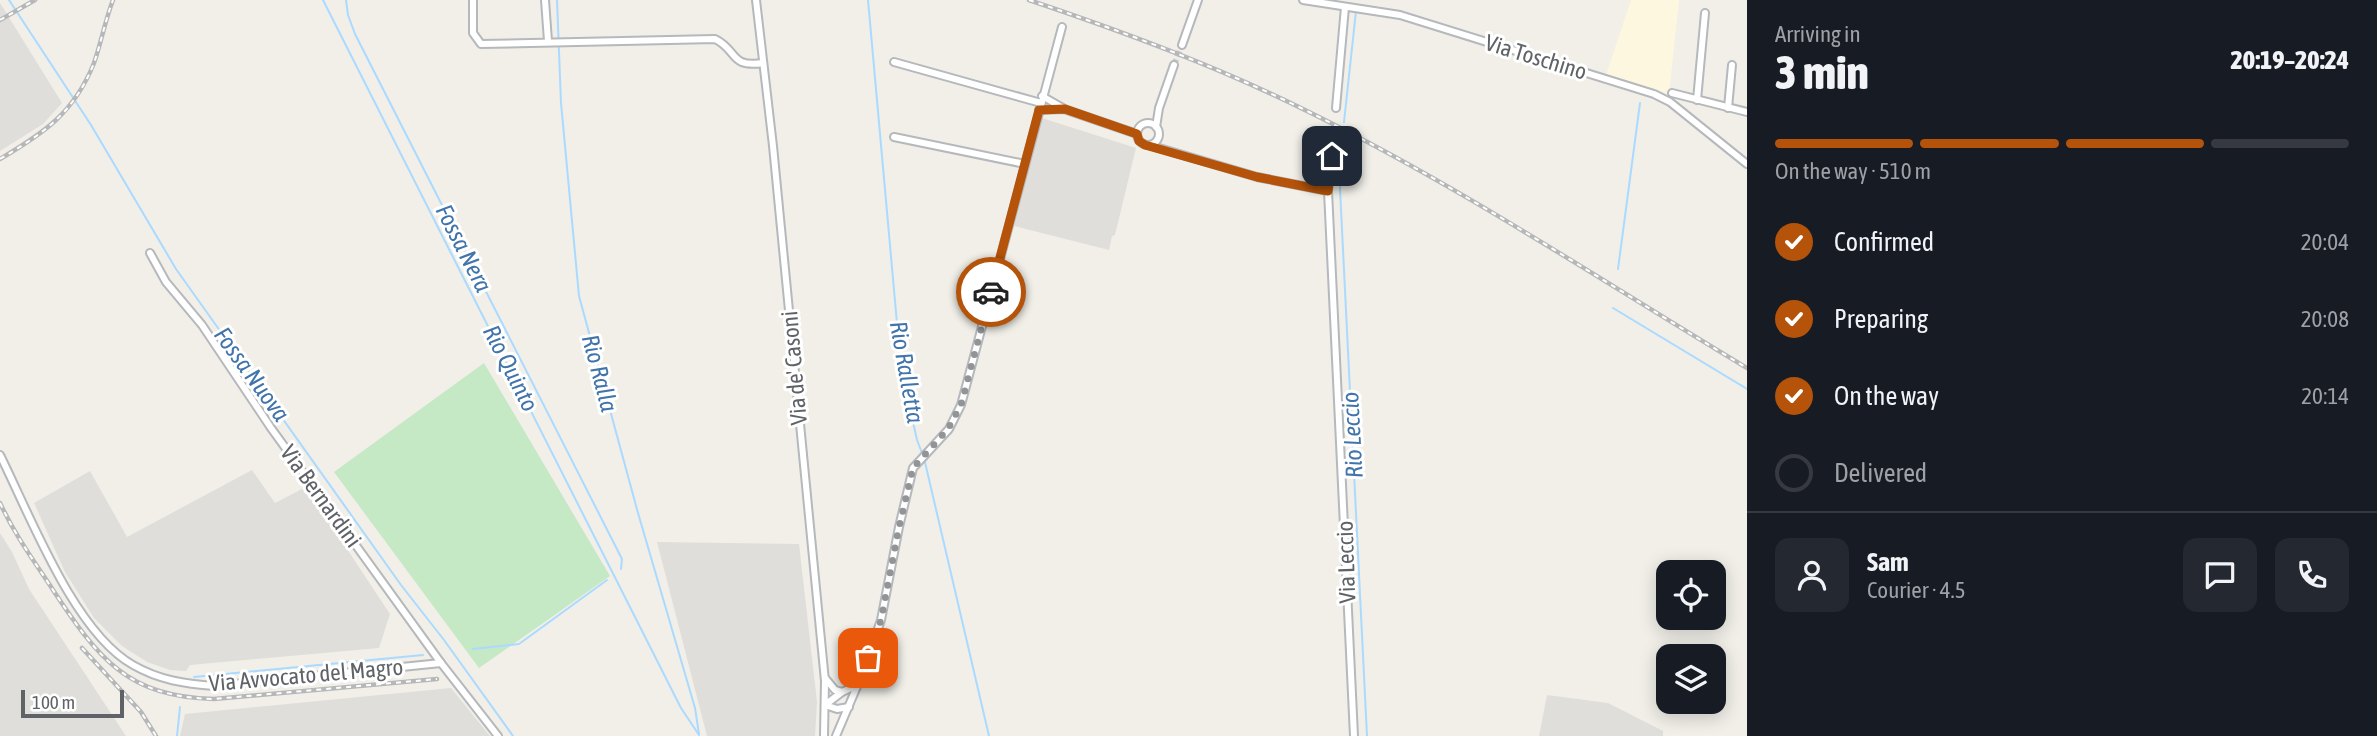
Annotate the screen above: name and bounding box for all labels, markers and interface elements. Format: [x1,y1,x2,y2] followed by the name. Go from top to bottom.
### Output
[1775,21,1861,47] text: Arriving in
[1482,29,1590,85] street label: Via Toschino
[2231,45,2349,75] text: 20:19–20:24
[1775,46,1869,99] text: 3 min
[1302,126,1362,186] pin
[1313,137,1351,175] icon: home
[1775,158,1931,184] text: On the way · 510 m
[431,200,497,296] water label: Fossa Nera
[1775,223,1813,261] icon: check
[1834,227,1934,257] text: Confirmed
[2301,229,2349,255] text: 20:04
[956,257,1026,327] courier
[972,273,1010,311] icon: car
[1775,300,1813,338] icon: check
[1834,304,1928,334] text: Preparing
[2301,306,2349,332] text: 20:08
[776,310,812,426] street label: Via de' Casoni
[885,319,929,425] water label: Rio Ralletta
[478,321,544,415] water label: Rio Quinto
[209,322,295,426] water label: Fossa Nuova
[577,331,623,415] water label: Rio Ralla
[1775,377,1813,415] icon: check
[1834,381,1939,411] text: On the way
[2301,383,2349,409] text: 20:14
[1336,391,1368,479] water label: Rio Leccio
[275,440,367,552] street label: Via Bernardini
[1834,458,1927,488] text: Delivered
[1332,520,1360,604] street label: Via Leccio
[1775,538,1849,612] button: person
[2183,538,2257,612] button: chat
[2275,538,2349,612] button: phone
[1867,547,1909,577] text: Sam
[1656,560,1726,714] map controls
[1656,560,1726,630] button: locate
[1867,577,1966,603] text: Courier · 4.5
[838,628,898,688] pin
[849,639,887,677] icon: bag
[1656,644,1726,714] button: layers
[208,654,404,696] street label: Via Avvocato del Magro
[21,687,124,719] scale bar
[32,691,75,713] text: 100 m

